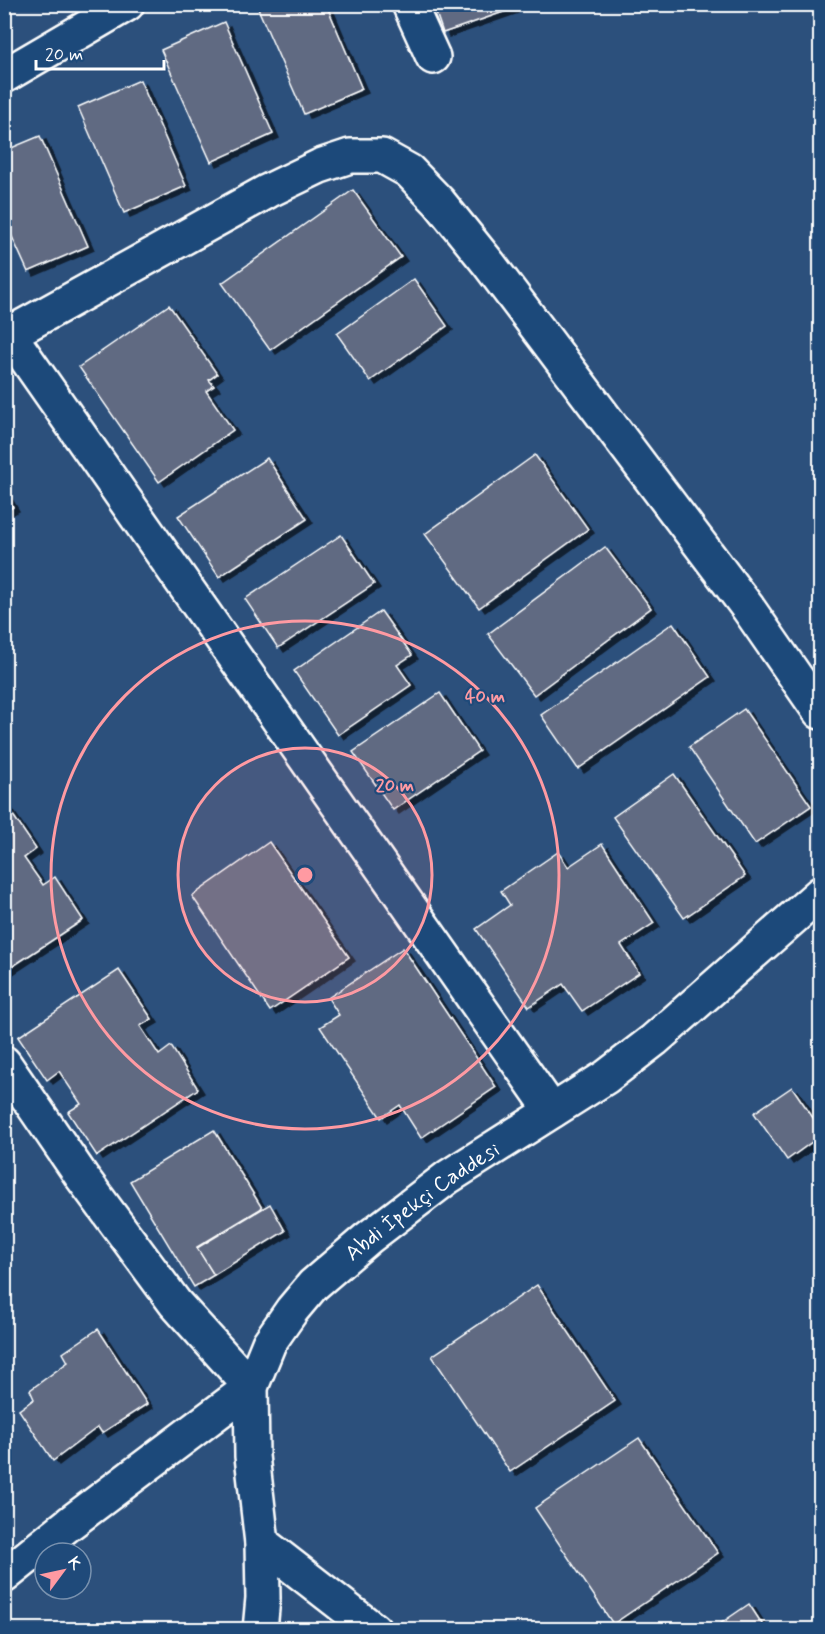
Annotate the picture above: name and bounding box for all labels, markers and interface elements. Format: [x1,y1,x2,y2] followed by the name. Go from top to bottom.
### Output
[36,33,164,71] scale bar
[45,43,83,67] text: 20 m
[465,685,505,709] text: 40 m
[376,774,414,798] text: 20 m
[295,865,315,885] centre of rings
[339,1136,505,1268] street label: Abdi İpekçi Caddesi
[33,1541,93,1601] north arrow
[62,1553,87,1575] text: K

